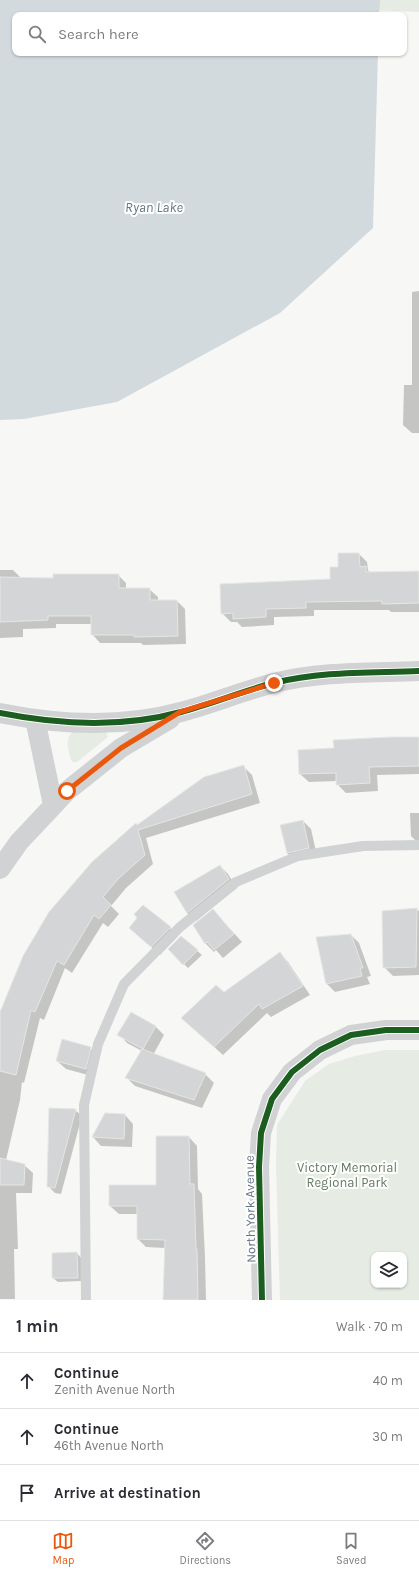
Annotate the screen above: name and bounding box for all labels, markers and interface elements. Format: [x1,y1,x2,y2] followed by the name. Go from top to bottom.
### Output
[12,12,407,56] search box
[26,23,48,45] icon: search
[58,25,139,43] text: Search here
[125,199,184,216] water label: Ryan Lake
[265,674,283,692] route end
[58,782,76,800] route start
[242,1155,258,1263] street label: North York Avenue
[297,1160,397,1190] park label: Victory Memorial Regional Park
[371,1252,407,1288] map controls
[371,1252,407,1288] button: layers
[16,1316,59,1336] text: 1 min
[336,1319,403,1334] text: Walk · 70 m
[54,1364,119,1382] text: Continue
[16,1370,38,1392] icon: ahead
[373,1373,403,1388] text: 40 m
[54,1382,175,1397] text: Zenith Avenue North
[54,1420,119,1438] text: Continue
[16,1426,38,1448] icon: ahead
[372,1429,403,1444] text: 30 m
[54,1438,164,1453] text: 46th Avenue North
[16,1482,38,1504] icon: arrive
[54,1484,201,1502] text: Arrive at destination
[52,1530,74,1567] tab: Map
[179,1530,231,1567] tab: Directions
[336,1530,367,1567] tab: Saved

